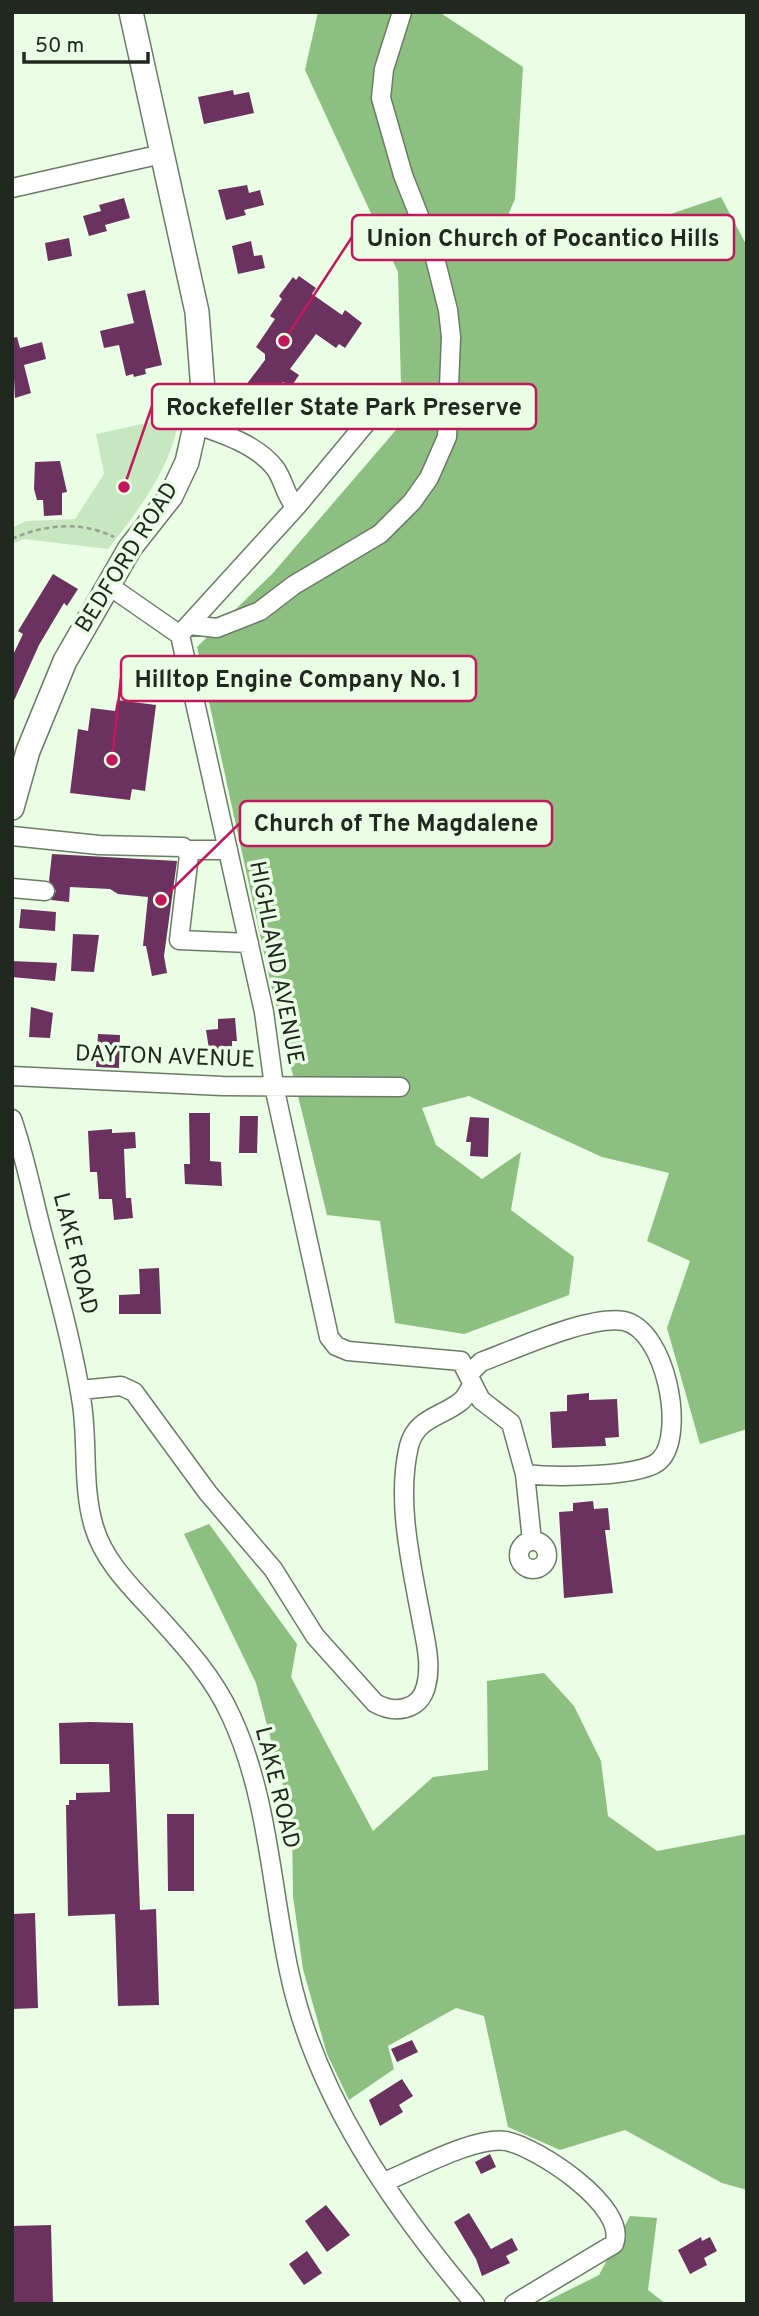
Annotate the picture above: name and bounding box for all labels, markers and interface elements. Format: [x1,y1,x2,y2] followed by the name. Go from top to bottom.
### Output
[24,21,149,65] scale bar
[35,33,84,60] text: 50 m
[352,215,734,260] callout: Union Church of Pocantico Hills
[366,225,720,255] text: Union Church of Pocantico Hills
[152,384,536,429] callout: Rockefeller State Park Preserve
[166,394,522,424] text: Rockefeller State Park Preserve
[70,477,186,639] street label: BEDFORD ROAD
[121,656,476,701] callout: Hilltop Engine Company No. 1
[134,666,462,696] text: Hilltop Engine Company No. 1
[240,801,552,846] callout: Church of The Magdalene
[254,810,538,840] text: Church of The Magdalene
[241,859,309,1067] street label: HIGHLAND AVENUE
[74,1040,256,1076] street label: DAYTON AVENUE
[45,1190,103,1318] street label: LAKE ROAD
[247,1724,305,1852] street label: LAKE ROAD

